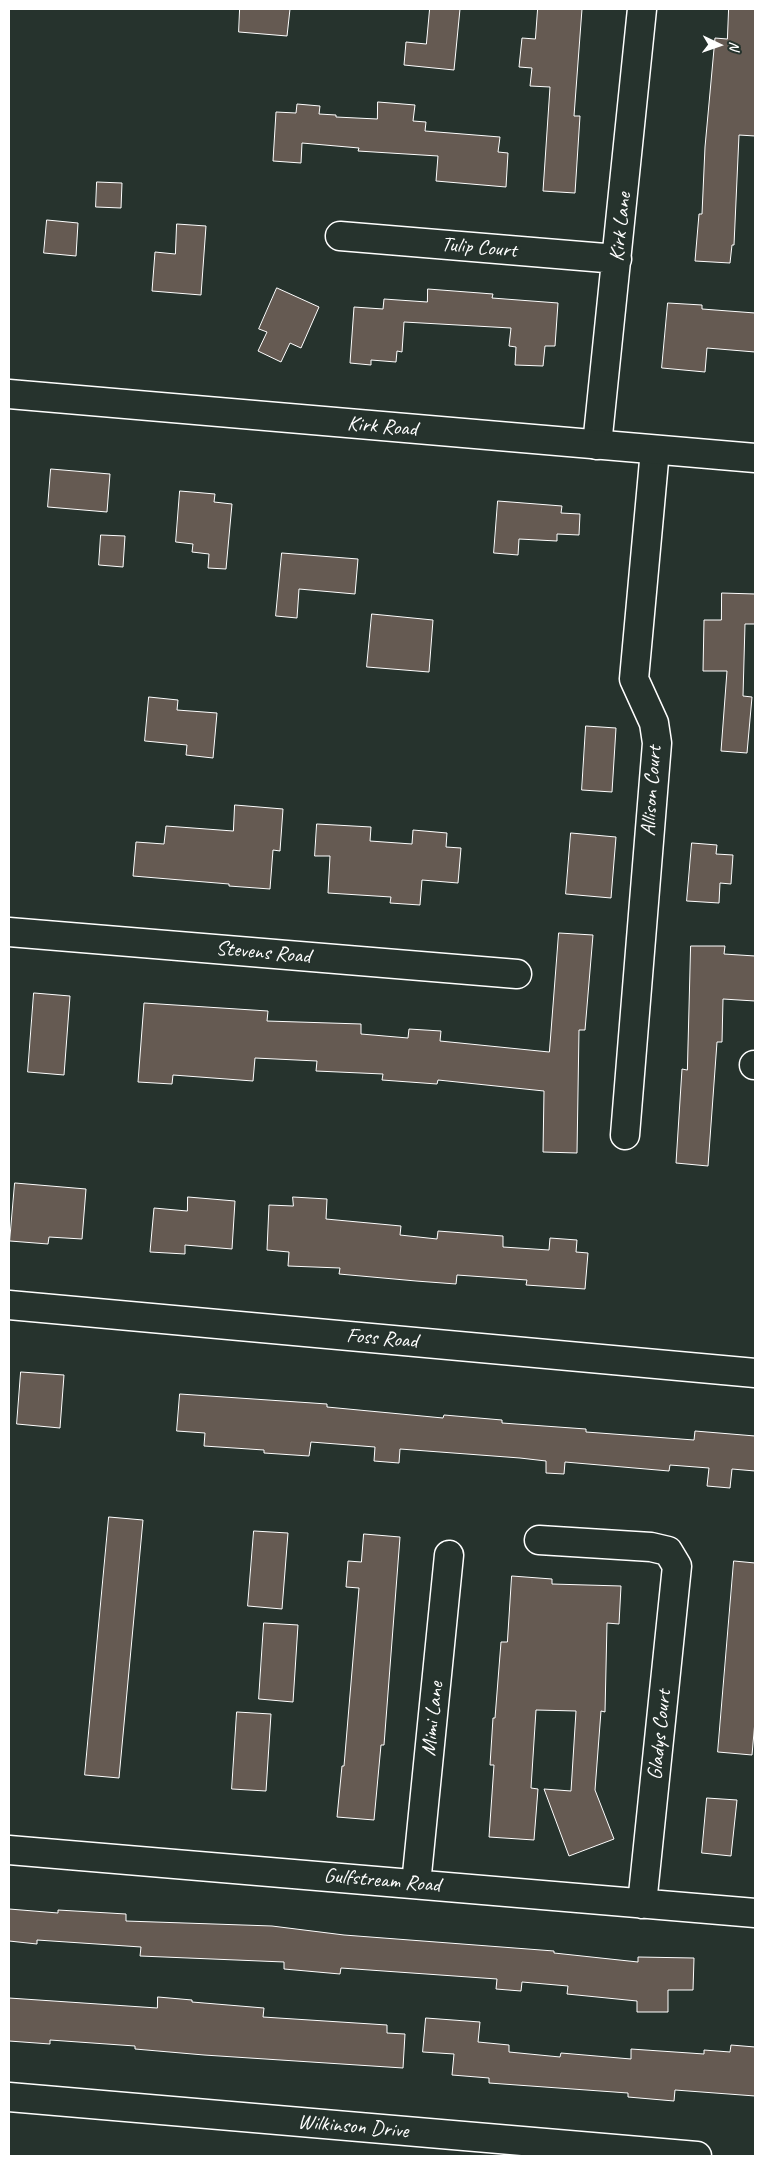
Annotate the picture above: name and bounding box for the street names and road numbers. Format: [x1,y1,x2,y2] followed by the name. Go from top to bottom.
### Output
[605,191,637,263] street label: Kirk Lane
[440,232,518,264] street label: Tulip Court
[346,411,418,443] street label: Kirk Road
[636,745,668,837] street label: Allison Court
[215,936,311,970] street label: Stevens Road
[345,1323,419,1355] street label: Foss Road
[417,1681,449,1757] street label: Mimi Lane
[643,1689,677,1781] street label: Gladys Court
[323,1863,441,1899] street label: Gulfstream Road
[297,2110,409,2144] street label: Wilkinson Drive

